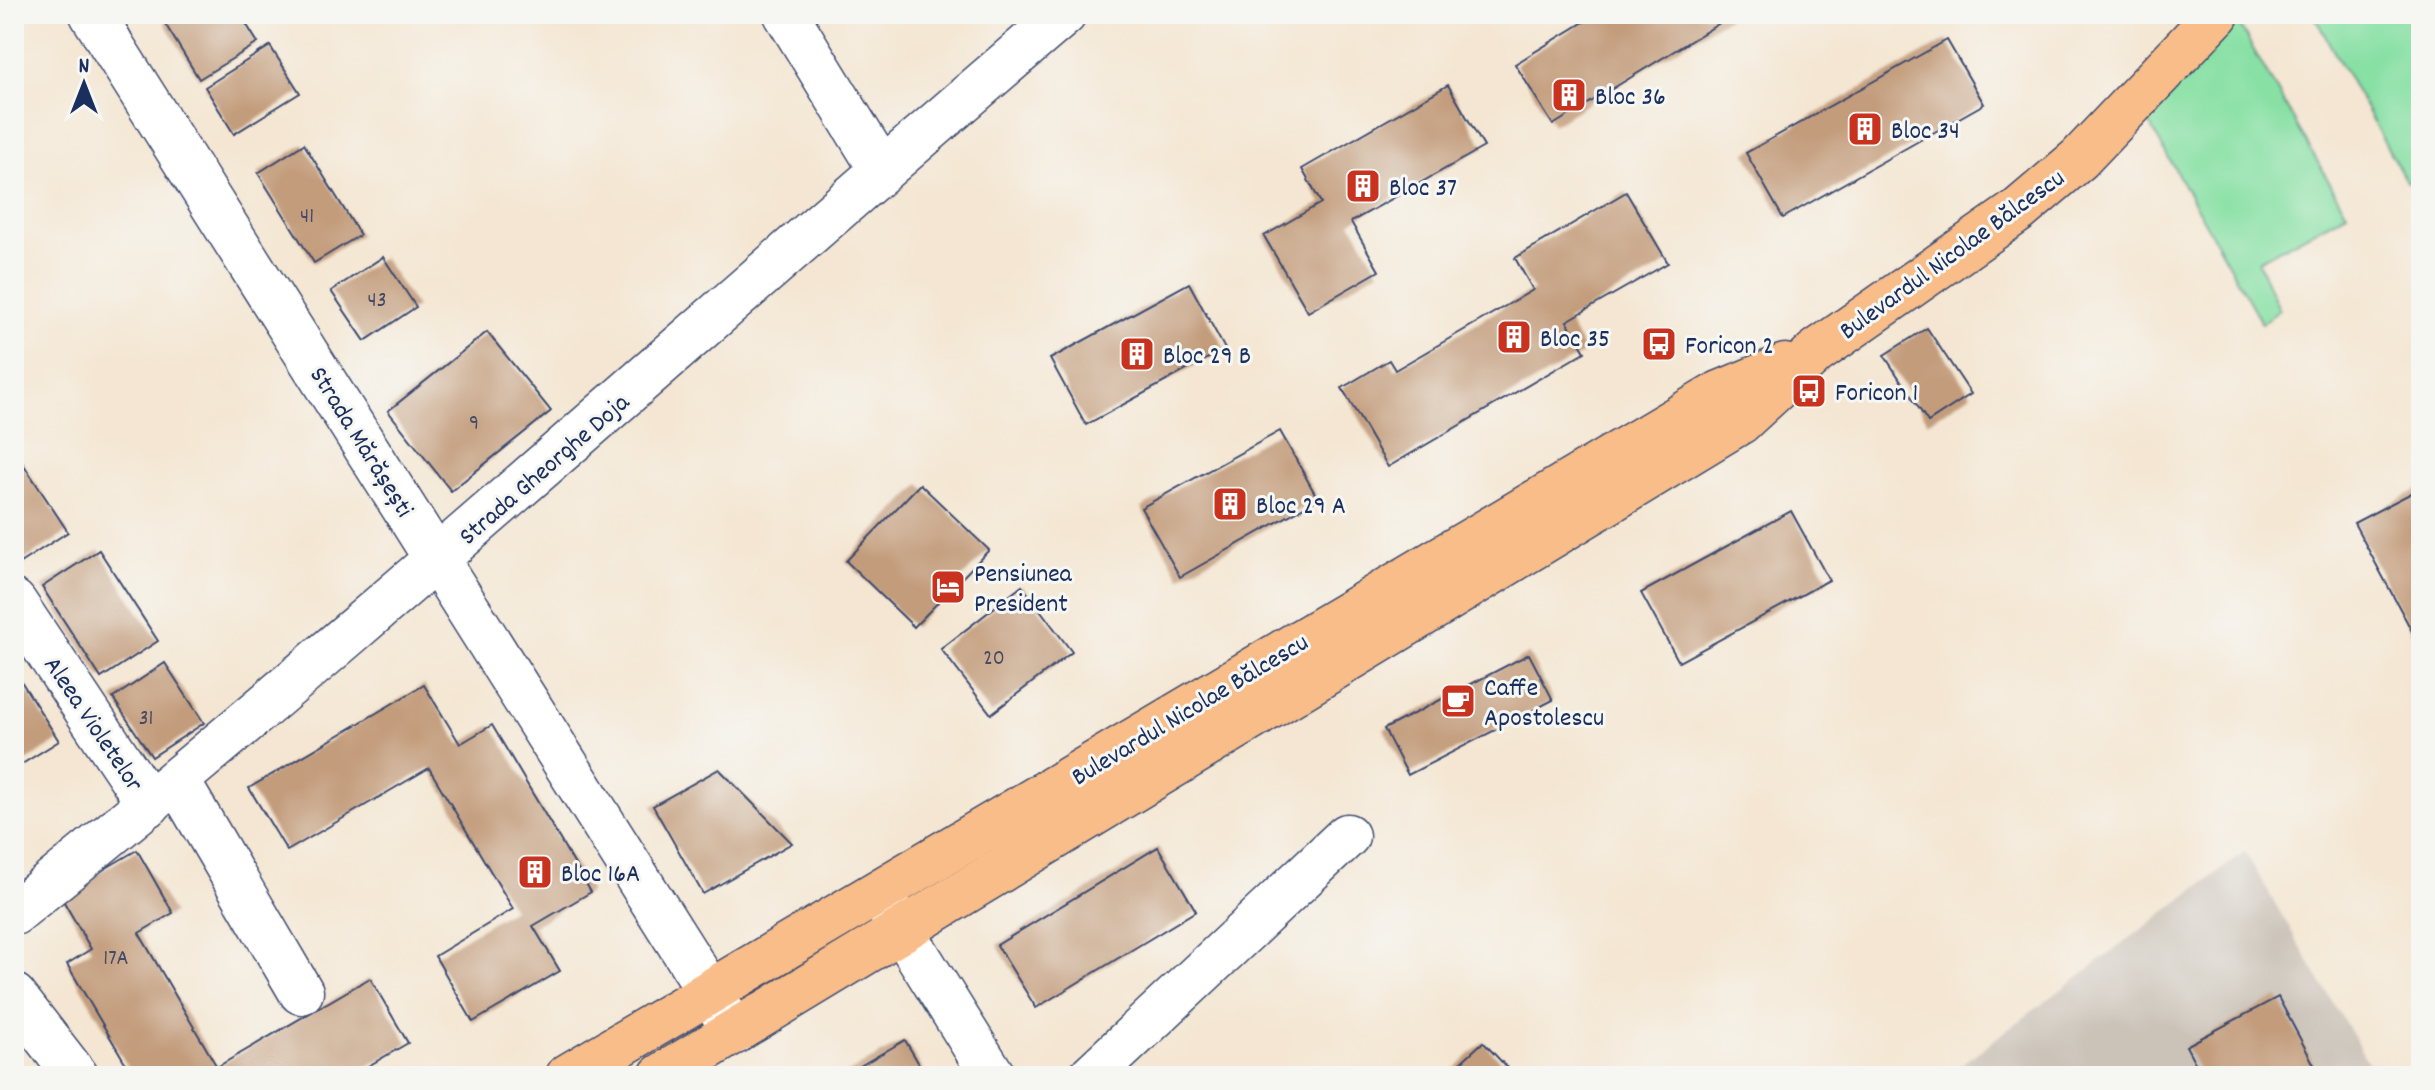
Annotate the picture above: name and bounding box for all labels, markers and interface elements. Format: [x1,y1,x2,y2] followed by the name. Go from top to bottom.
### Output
[44,44,124,124] north arrow
[79,52,90,83] text: N
[1550,76,1588,114] building icon: Bloc 36
[1595,80,1666,117] place label: Bloc 36
[1846,110,1884,148] building icon: Bloc 34
[1891,114,1960,151] place label: Bloc 34
[1833,161,2073,350] street label: Bulevardul Nicolae Bălcescu
[1344,167,1382,205] building icon: Bloc 37
[1389,171,1457,208] place label: Bloc 37
[300,202,314,233] house number: 41
[368,286,386,317] house number: 43
[1495,318,1533,356] building icon: Bloc 35
[1540,322,1610,359] place label: Bloc 35
[1640,325,1678,363] bus stop icon: Foricon 2
[1685,329,1774,366] place label: Foricon 2
[1118,335,1156,373] building icon: Bloc 29 B
[1163,339,1251,376] place label: Bloc 29 B
[299,360,421,526] street label: Strada Mărășești
[1790,372,1828,410] bus stop icon: Foricon 1
[1835,376,1918,413] place label: Foricon 1
[452,385,639,555] street label: Strada Gheorghe Doja
[469,409,479,440] house number: 9
[1211,485,1249,523] building icon: Bloc 29 A
[1256,489,1346,526] place label: Bloc 29 A
[974,557,1073,624] place label: Pensiunea President
[929,568,967,606] hotel icon: Pensiunea President
[1065,625,1316,797] street label: Bulevardul Nicolae Bălcescu
[983,644,1005,675] house number: 20
[33,650,151,800] street label: Aleea Violetelor
[1484,671,1604,738] place label: Caffe Apostolescu
[1439,682,1477,720] cafe icon: Caffe Apostolescu
[139,704,153,735] house number: 31
[516,853,554,891] building icon: Bloc 16A
[561,857,640,894] place label: Bloc 16A
[103,944,129,975] house number: 17A

